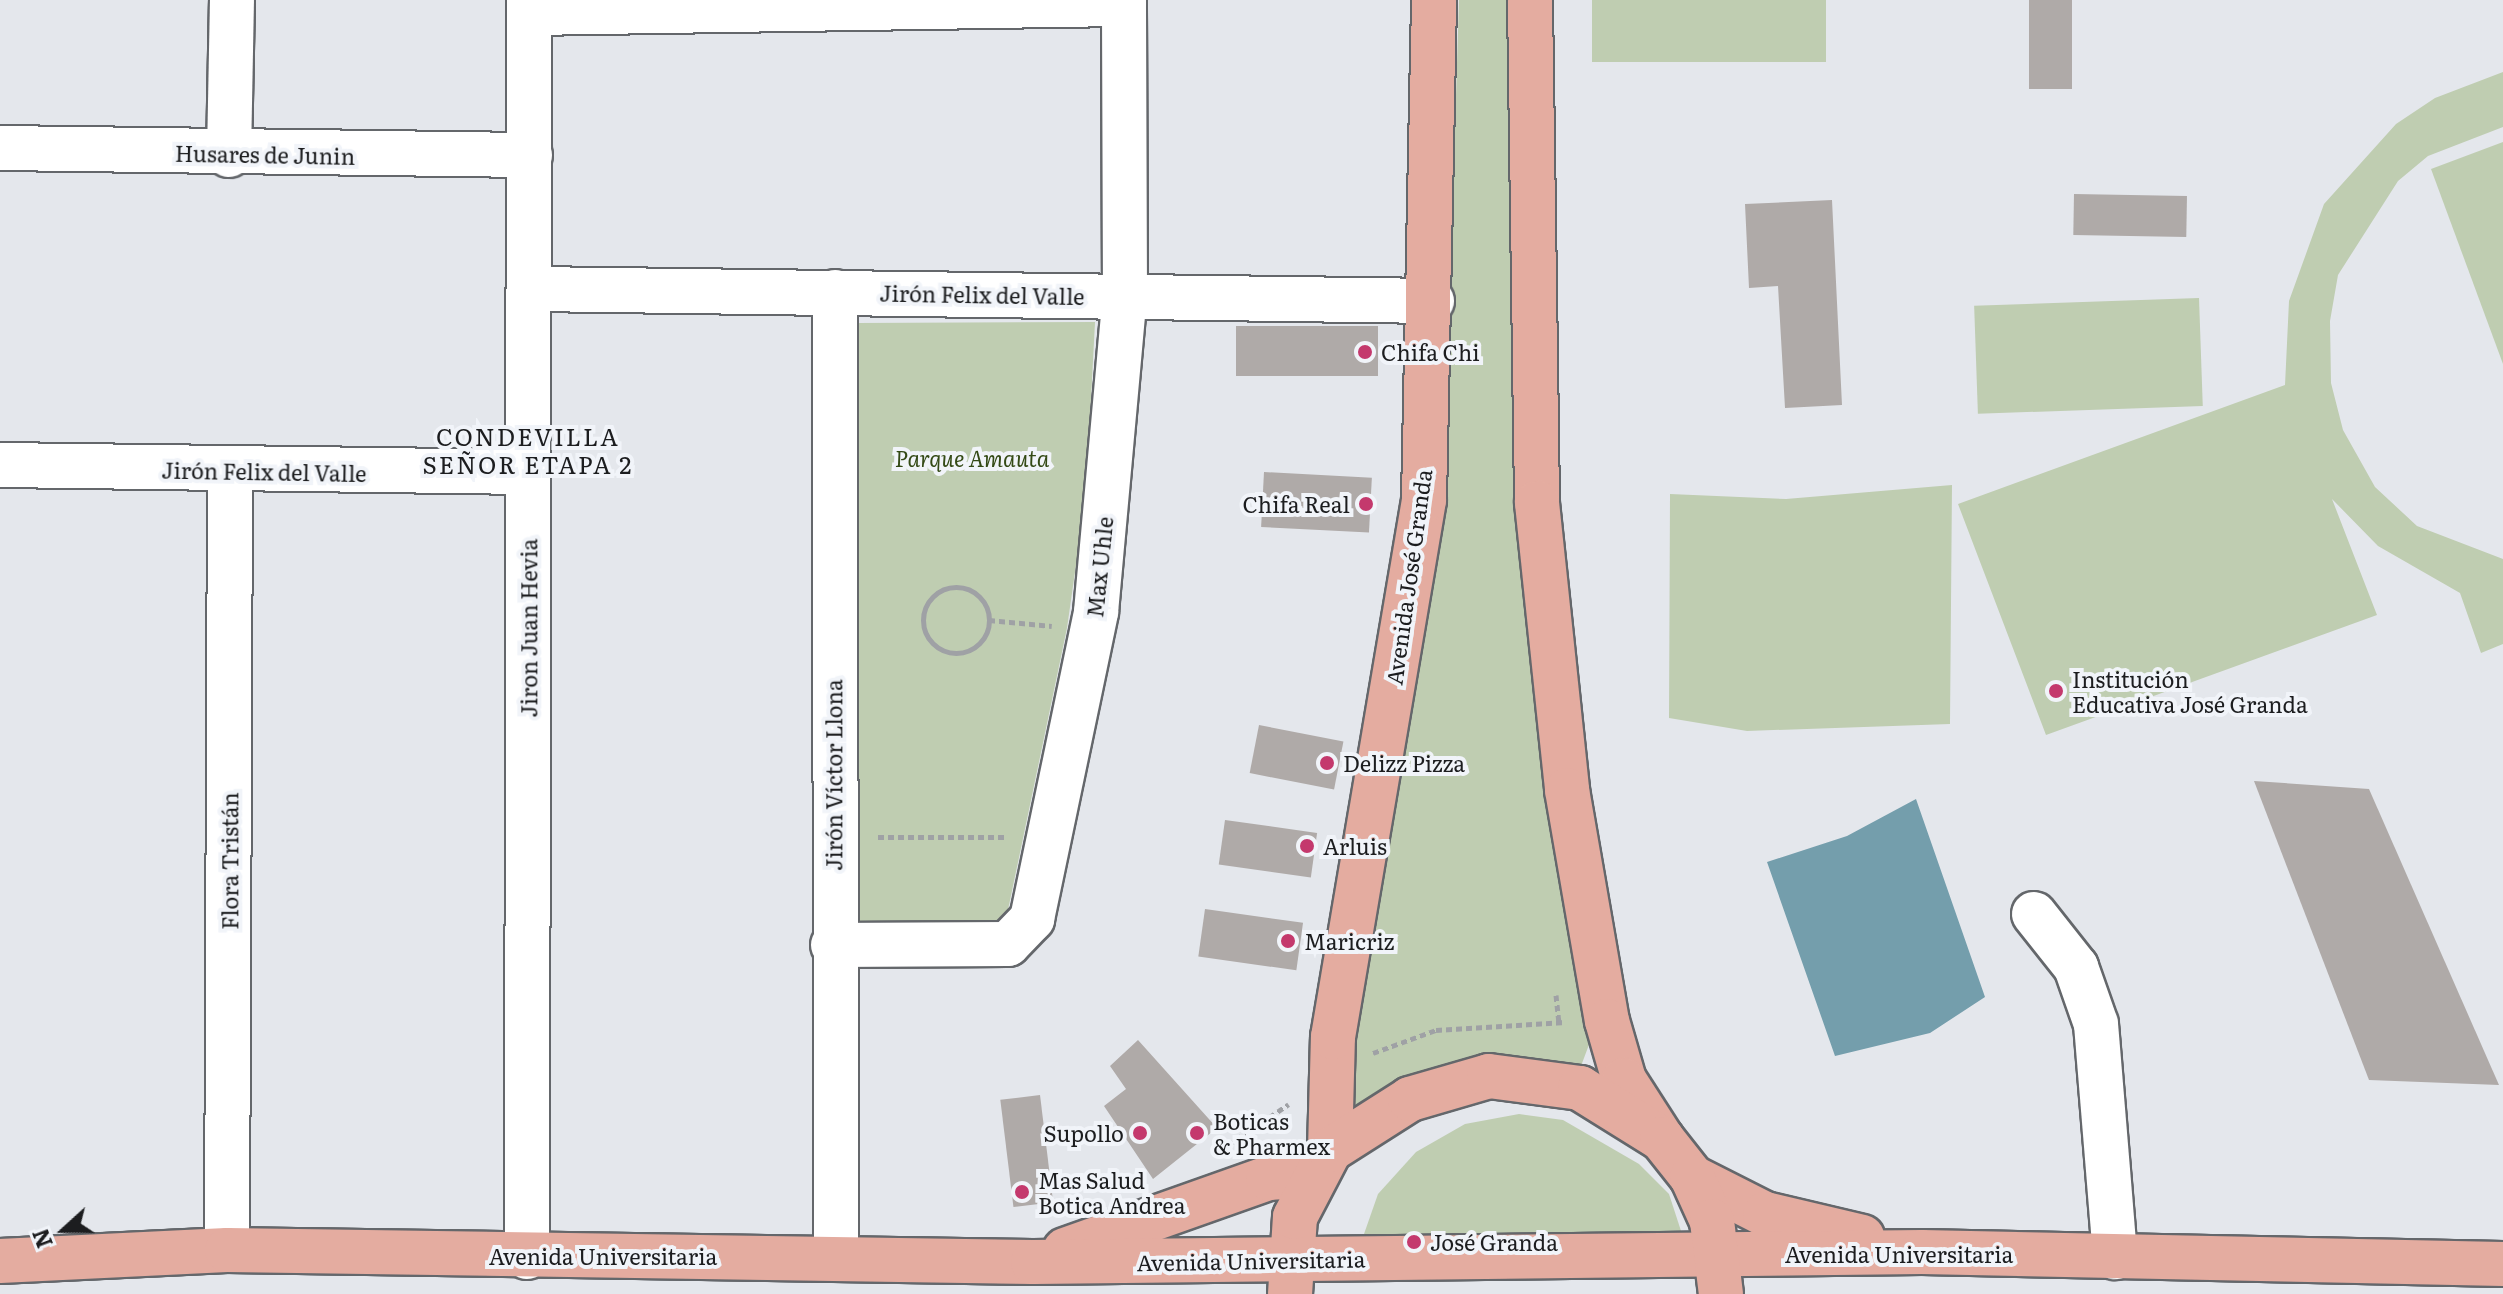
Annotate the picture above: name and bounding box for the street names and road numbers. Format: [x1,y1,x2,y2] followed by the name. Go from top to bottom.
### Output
[175,139,355,169] street label: Husares de Junin
[879,279,1085,309] street label: Jirón Felix del Valle
[161,456,367,486] street label: Jirón Felix del Valle
[1380,467,1436,687] street label: Avenida José Granda
[1081,515,1117,619] street label: Max Uhle
[515,539,541,717] street label: Jiron Juan Hevia
[820,679,846,871] street label: Jirón Víctor Llona
[216,792,242,930] street label: Flora Tristán
[1785,1241,2013,1267] street label: Avenida Universitaria
[489,1243,717,1269] street label: Avenida Universitaria
[1136,1245,1366,1275] street label: Avenida Universitaria

